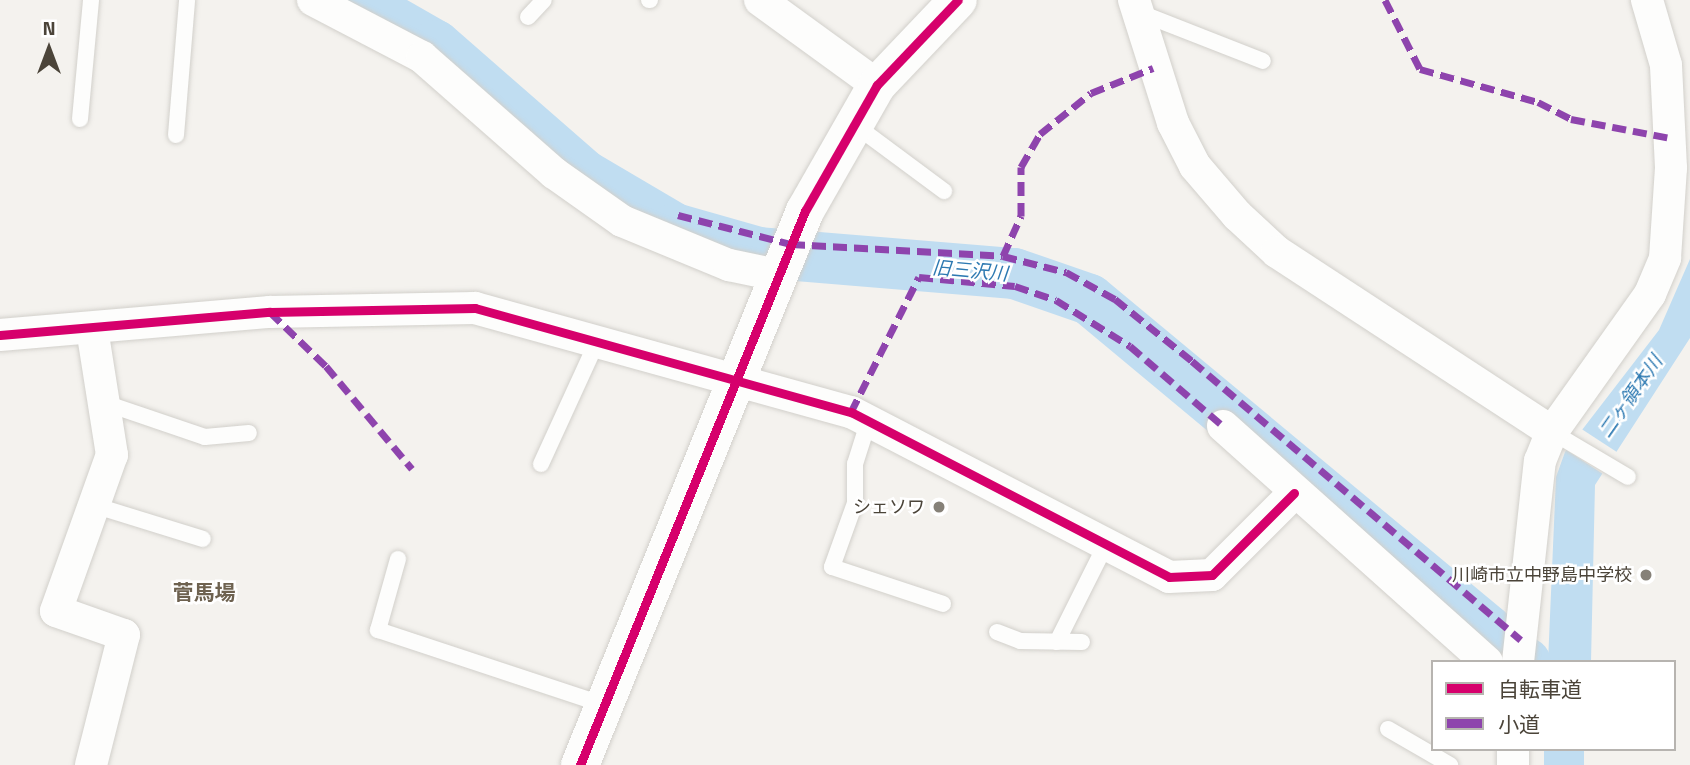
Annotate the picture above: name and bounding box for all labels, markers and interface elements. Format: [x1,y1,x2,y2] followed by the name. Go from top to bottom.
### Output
[42,13,56,42] text: N
[14,14,84,84] north arrow
[931,255,1009,285] water label: 旧三沢川
[1593,351,1667,441] water label: 二ヶ領本川
[853,496,925,518] place label: シェソワ
[931,499,947,515] marker: シェソワ
[1452,564,1632,586] place label: 川崎市立中野島中学校
[1638,567,1654,583] marker: 川崎市立中野島中学校
[173,579,235,605] district label: 菅馬場
[1431,660,1676,751] legend
[1498,673,1582,705] text: 自転車道
[1498,708,1540,740] text: 小道

